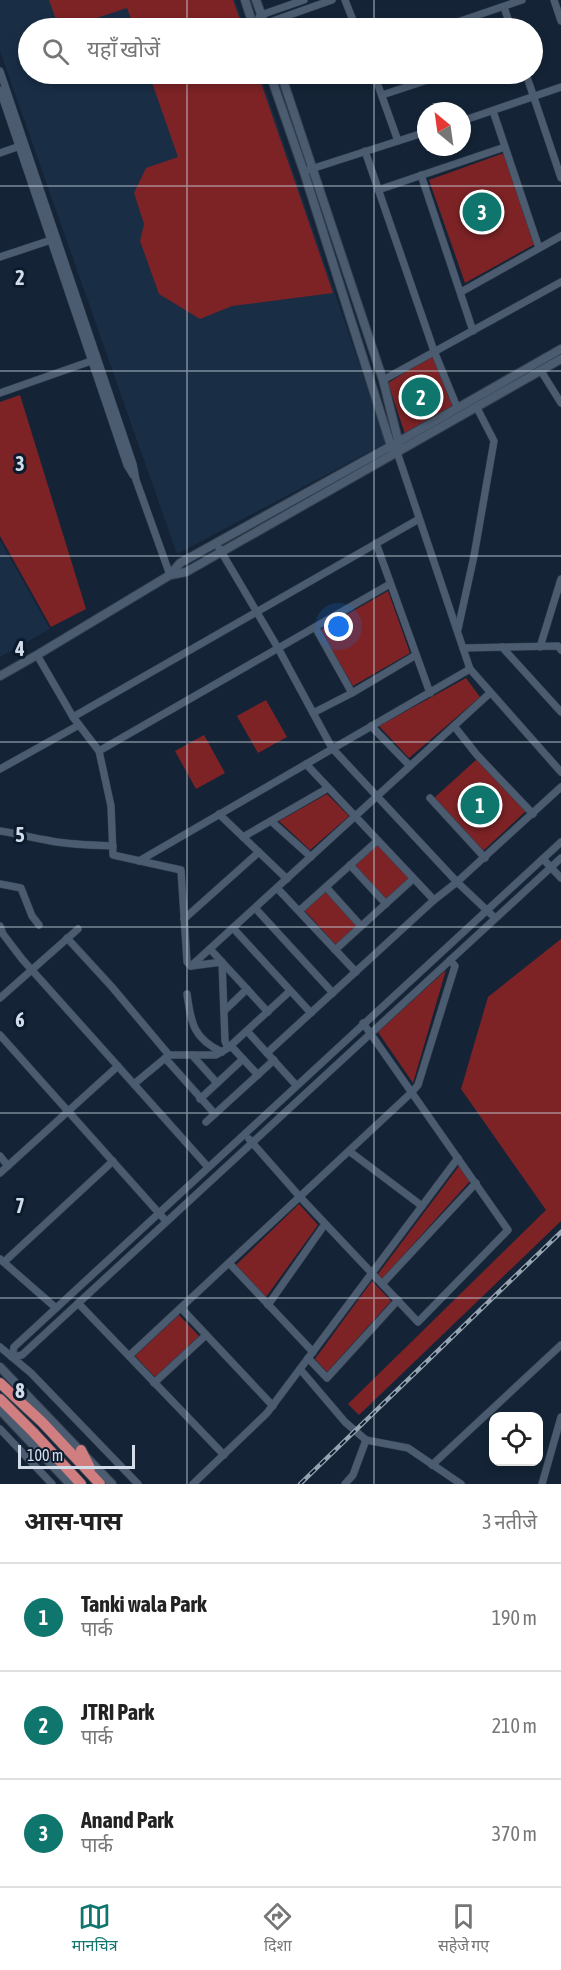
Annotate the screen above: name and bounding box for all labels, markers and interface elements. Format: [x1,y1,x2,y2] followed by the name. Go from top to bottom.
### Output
[18,18,543,84] search box
[39,35,72,68] icon: search
[87,36,160,62] text: यहाँ खोजें
[417,102,471,156] north arrow
[462,190,502,234] pin: 3
[15,266,25,289] text: 2
[402,374,440,420] pin: 2
[15,452,25,475] text: 3
[324,612,353,641] your location
[14,637,25,660] text: 4
[460,782,500,828] pin: 1
[15,823,25,846] text: 5
[15,1008,25,1031] text: 6
[15,1194,25,1217] text: 7
[15,1379,25,1402] text: 8
[489,1412,543,1466] map controls
[489,1412,543,1466] button: locate
[18,1442,135,1470] scale bar
[27,1446,63,1464] text: 100 m
[24,1506,122,1536] text: आस-पास
[482,1510,537,1533] text: 3 नतीजे
[81,1591,207,1617] text: Tanki wala Park
[39,1606,48,1629] text: 1
[492,1606,537,1629] text: 190 m
[81,1617,113,1640] text: पार्क
[81,1699,154,1725] text: JTRI Park
[39,1714,48,1737] text: 2
[492,1714,537,1737] text: 210 m
[81,1725,113,1748] text: पार्क
[81,1807,174,1833] text: Anand Park
[39,1822,48,1845] text: 3
[492,1822,537,1845] text: 370 m
[81,1833,113,1856] text: पार्क
[72,1900,118,1958] tab: मानचित्र
[261,1900,294,1958] tab: दिशा
[438,1900,489,1958] tab: सहेजे गए

